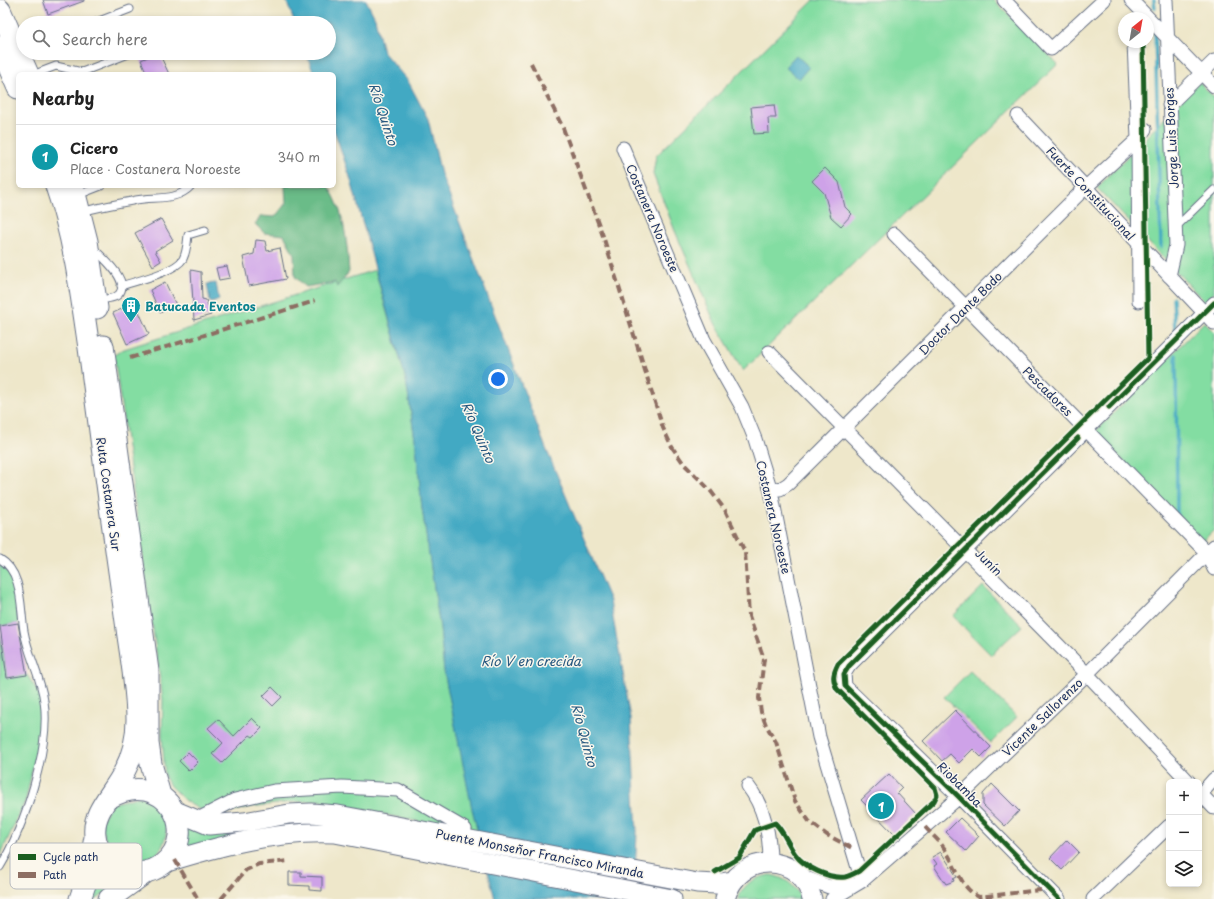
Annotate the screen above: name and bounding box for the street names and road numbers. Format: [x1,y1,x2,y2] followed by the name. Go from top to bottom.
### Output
[1159,87,1183,189] street label: Jorge Luis Borges
[1042,142,1140,244] street label: Fuerte Constitucional
[622,161,684,275] street label: Costanera Noroeste
[914,267,1006,359] street label: Doctor Dante Bodo
[1019,362,1077,420] street label: Pescadores
[92,436,126,553] street label: Ruta Costanera Sur
[752,458,796,576] street label: Costanera Noroeste
[971,544,1007,580] street label: Junín
[998,674,1086,760] street label: Vicente Sallorenzo
[933,757,987,811] street label: Riobamba
[434,824,646,882] street label: Puente Monseñor Francisco Miranda

